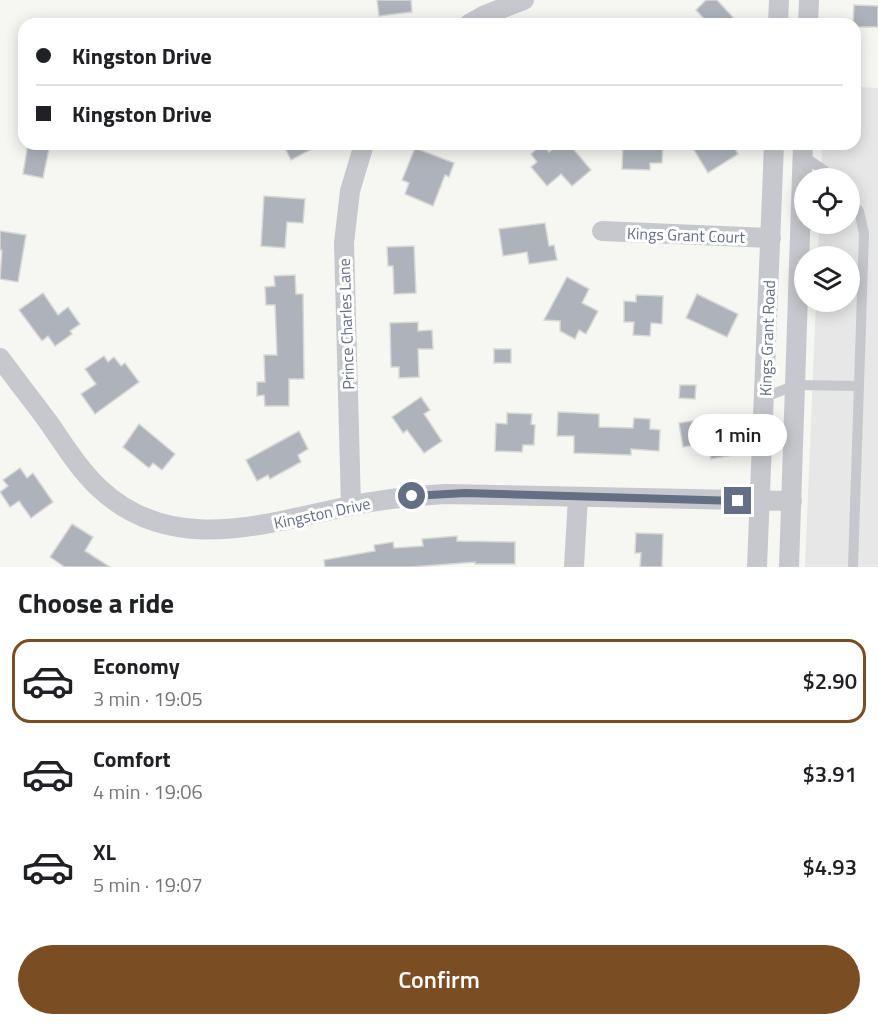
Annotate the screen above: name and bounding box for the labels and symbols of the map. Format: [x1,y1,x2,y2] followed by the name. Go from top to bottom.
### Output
[627,221,746,249] street label: Kings Grant Court
[332,258,360,390] street label: Prince Charles Lane
[753,280,781,396] street label: Kings Grant Road
[688,414,788,456] callout: 1 min
[398,482,425,509] route start
[724,487,751,514] route end
[272,491,372,535] street label: Kingston Drive

